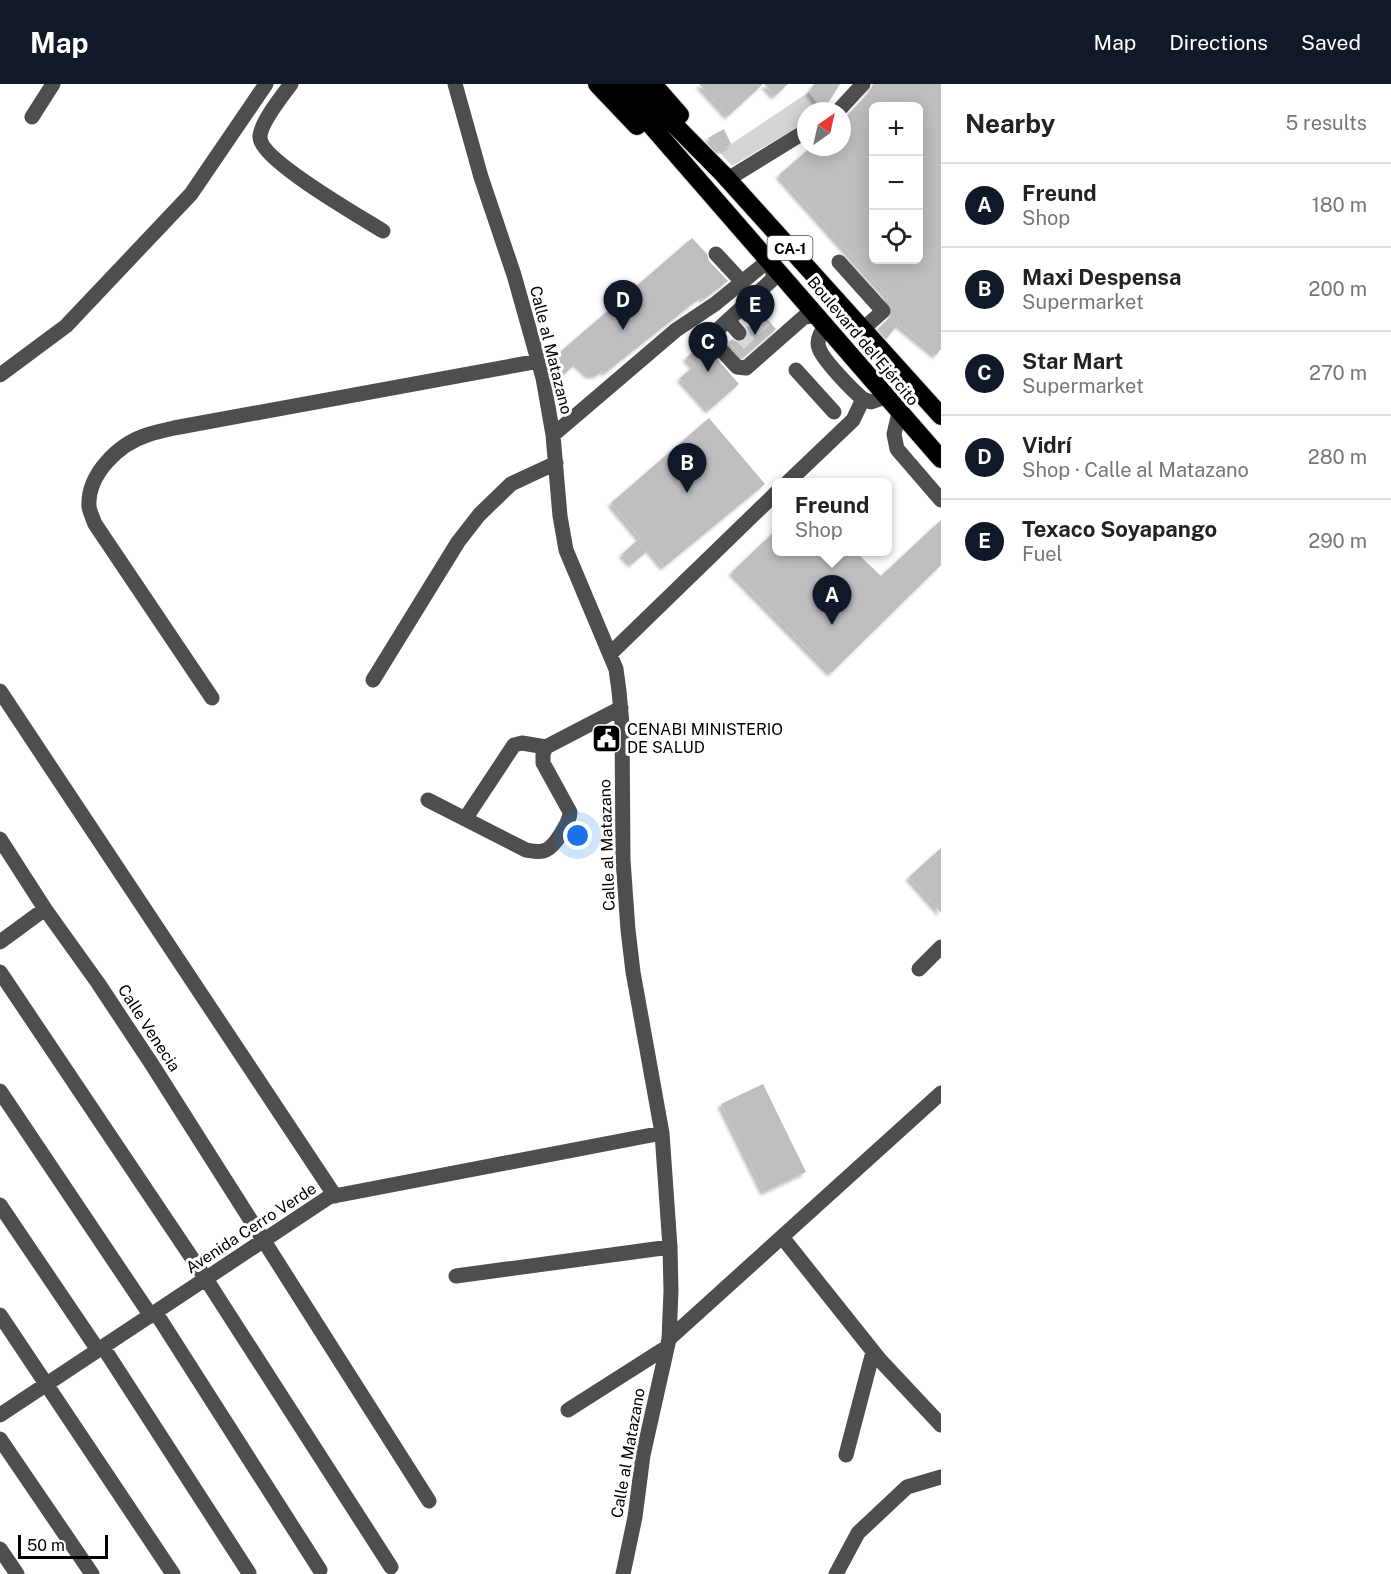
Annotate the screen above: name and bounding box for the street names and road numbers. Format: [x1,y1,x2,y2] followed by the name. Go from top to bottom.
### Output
[768,236,812,260] road number: CA-1
[803,273,923,409] street label: Boulevard del Ejército
[526,284,576,416] street label: Calle al Matazano
[595,779,619,911] street label: Calle al Matazano
[114,981,184,1075] street label: Calle Venecia
[182,1179,320,1277] street label: Avenida Cerro Verde
[607,1386,649,1520] street label: Calle al Matazano

